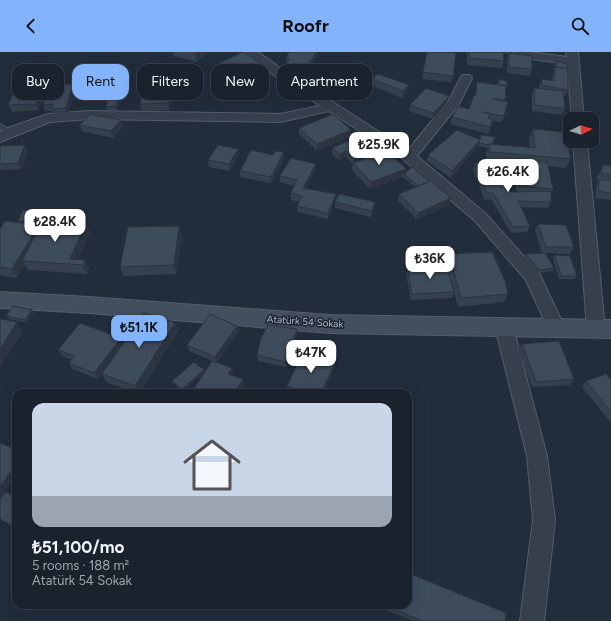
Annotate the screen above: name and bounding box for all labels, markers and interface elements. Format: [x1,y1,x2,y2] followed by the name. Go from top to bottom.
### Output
[20,15,42,37] icon: back
[282,15,329,37] text: Roofr
[569,15,591,37] icon: search
[12,64,64,100] chip: Buy
[72,64,129,100] chip: Rent
[137,64,203,100] chip: Filters
[211,64,269,100] chip: New
[277,64,372,100] chip: Apartment
[563,112,599,148] north arrow
[563,112,599,148] map controls
[346,132,412,166] pin: ₺25.9K
[358,137,400,152] text: ₺25.9K
[475,159,541,193] pin: ₺26.4K
[487,164,529,179] text: ₺26.4K
[22,209,88,243] pin: ₺28.4K
[33,214,77,229] text: ₺28.4K
[406,246,454,280] pin: ₺36K
[415,251,445,266] text: ₺36K
[266,312,344,331] street label: Atatürk 54 Sokak
[106,315,172,349] pin: ₺51.1K
[120,320,158,335] text: ₺51.1K
[287,340,335,374] pin: ₺47K
[295,345,327,360] text: ₺47K
[176,429,248,501] icon: home
[32,537,124,557] text: ₺51,100/mo
[32,558,129,573] text: 5 rooms · 188 m²
[32,573,132,588] text: Atatürk 54 Sokak

